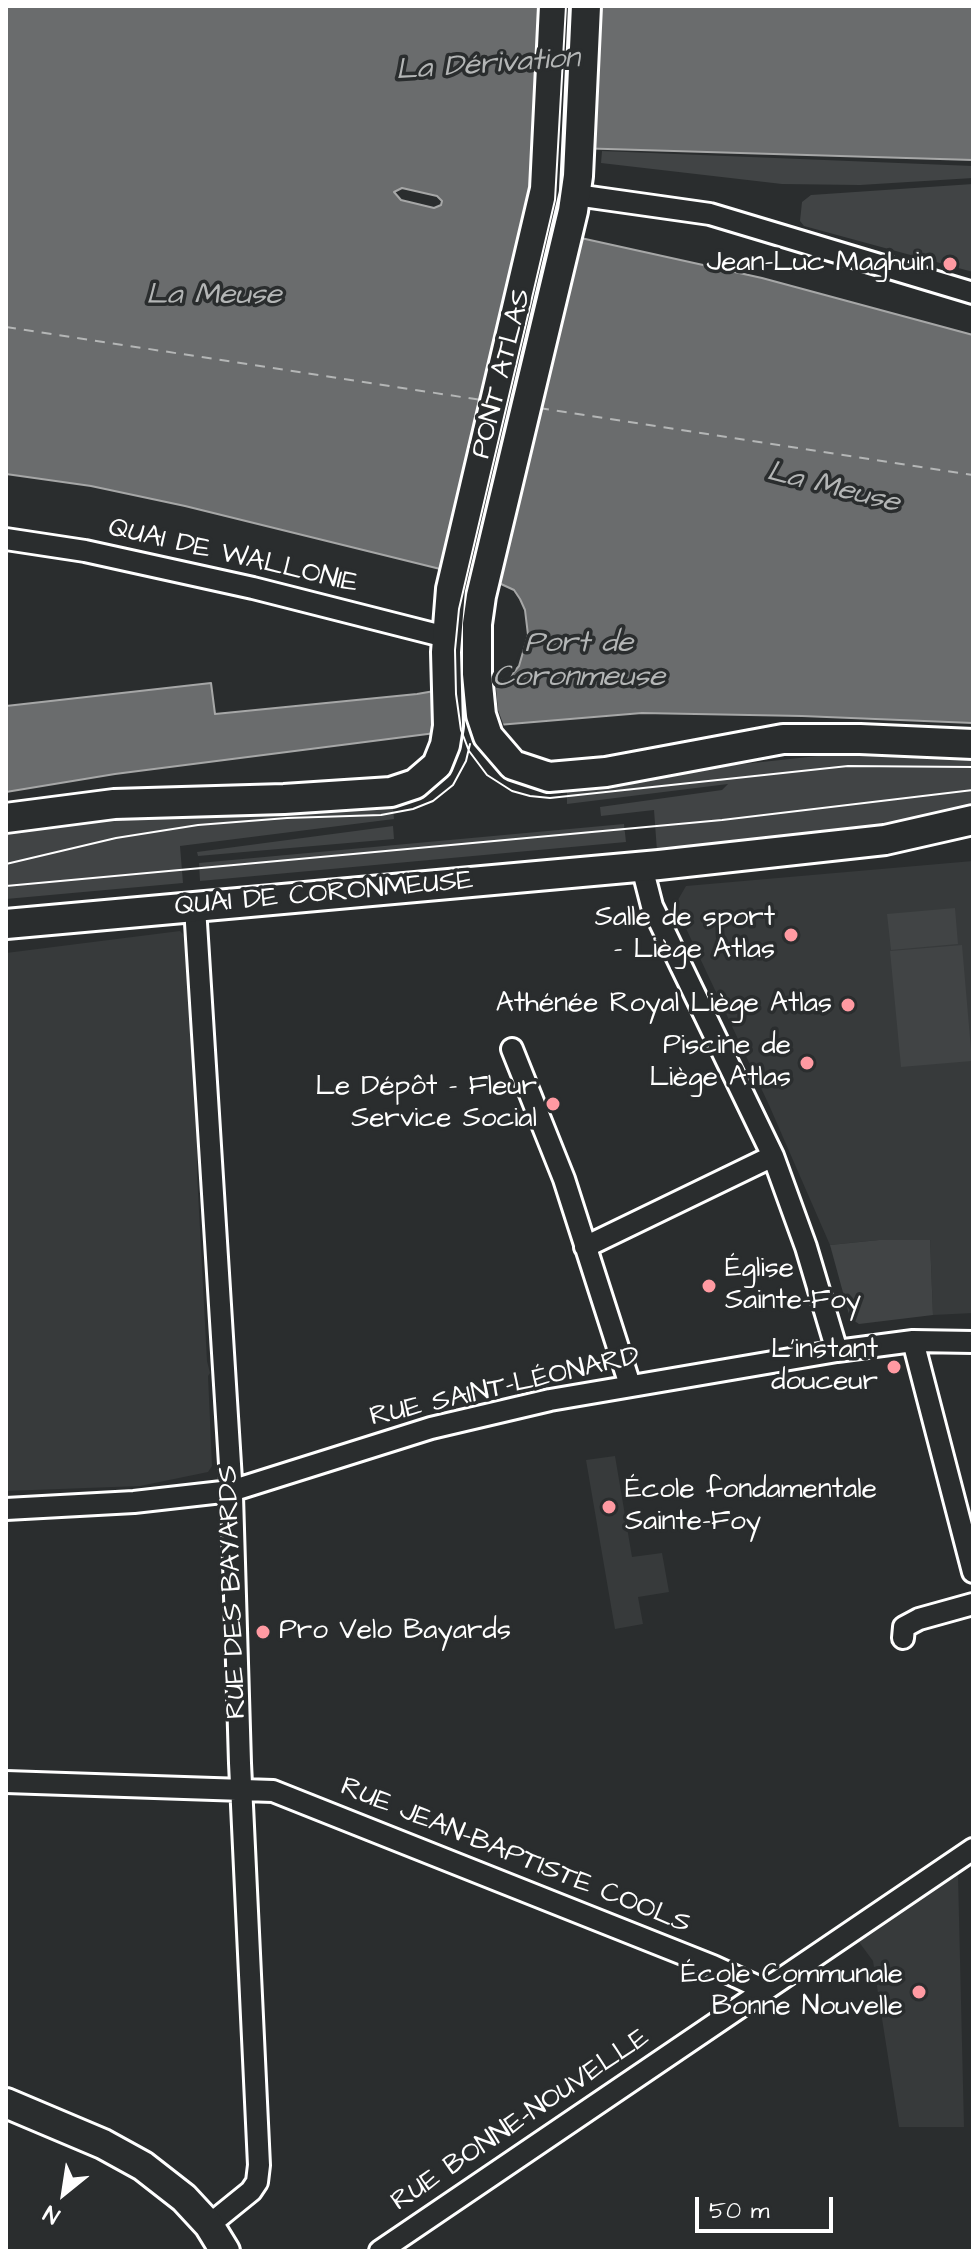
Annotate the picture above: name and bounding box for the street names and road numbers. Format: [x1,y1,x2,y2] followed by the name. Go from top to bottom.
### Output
[466,286,540,462] street label: PONT ATLAS
[105,512,361,602] street label: QUAI DE WALLONIE
[173,865,475,925] street label: QUAI DE CORONMEUSE
[367,1341,643,1435] street label: RUE SAINT-LÉONARD
[213,1464,255,1720] street label: RUE DES BAYARDS
[335,1771,695,1943] street label: RUE JEAN-BAPTISTE COOLS
[386,2022,656,2220] street label: RUE BONNE-NOUVELLE

